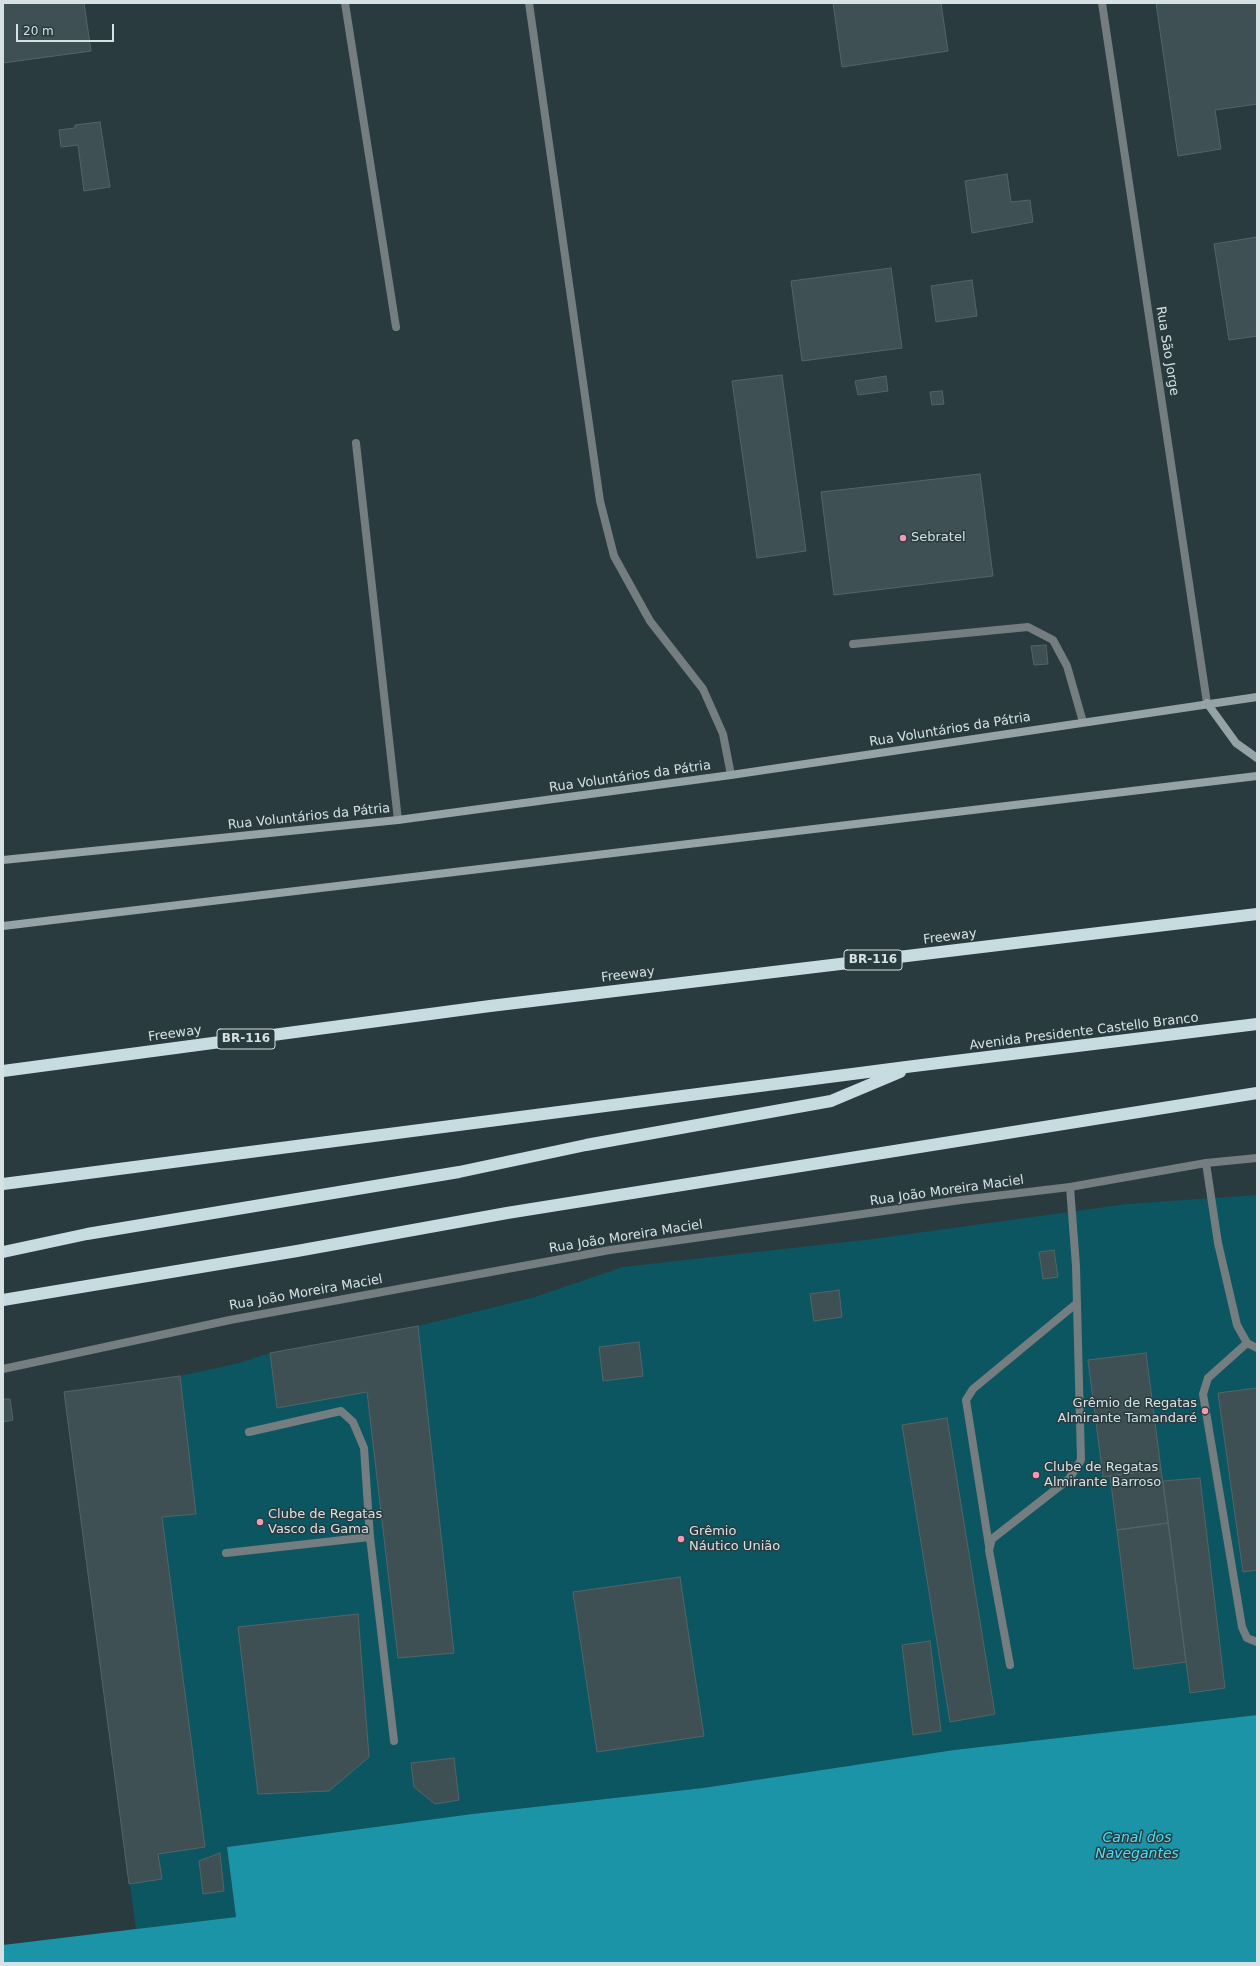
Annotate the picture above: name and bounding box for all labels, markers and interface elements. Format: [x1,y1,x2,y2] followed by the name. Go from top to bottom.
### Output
[18,16,116,42] scale bar
[23,24,54,38] text: 20 m
[1152,305,1182,397] street label: Rua São Jorge
[911,530,966,546] place label: Sebratel
[898,533,908,543] marker: Sebratel
[868,710,1032,750] street label: Rua Voluntários da Pátria
[548,758,712,796] street label: Rua Voluntários da Pátria
[227,801,391,833] street label: Rua Voluntários da Pátria
[922,926,978,948] street label: Freeway
[844,950,902,970] road number: BR-116
[600,964,656,986] street label: Freeway
[969,1010,1199,1054] street label: Avenida Presidente Castello Branco
[147,1023,203,1045] street label: Freeway
[217,1029,275,1049] road number: BR-116
[869,1172,1025,1210] street label: Rua João Moreira Maciel
[548,1217,704,1257] street label: Rua João Moreira Maciel
[228,1272,384,1314] street label: Rua João Moreira Maciel
[1058,1396,1197,1427] place label: Grêmio de Regatas Almirante Tamandaré
[1200,1406,1210,1416] marker: Grêmio de Regatas Almirante Tamandaré
[1044,1460,1161,1491] place label: Clube de Regatas Almirante Barroso
[1031,1470,1041,1480] marker: Clube de Regatas Almirante Barroso
[268,1507,382,1538] place label: Clube de Regatas Vasco da Gama
[255,1517,265,1527] marker: Clube de Regatas Vasco da Gama
[689,1524,780,1555] place label: Grêmio Náutico União
[676,1534,686,1544] marker: Grêmio Náutico União
[1095,1830,1179,1862] water label: Canal dos Navegantes

